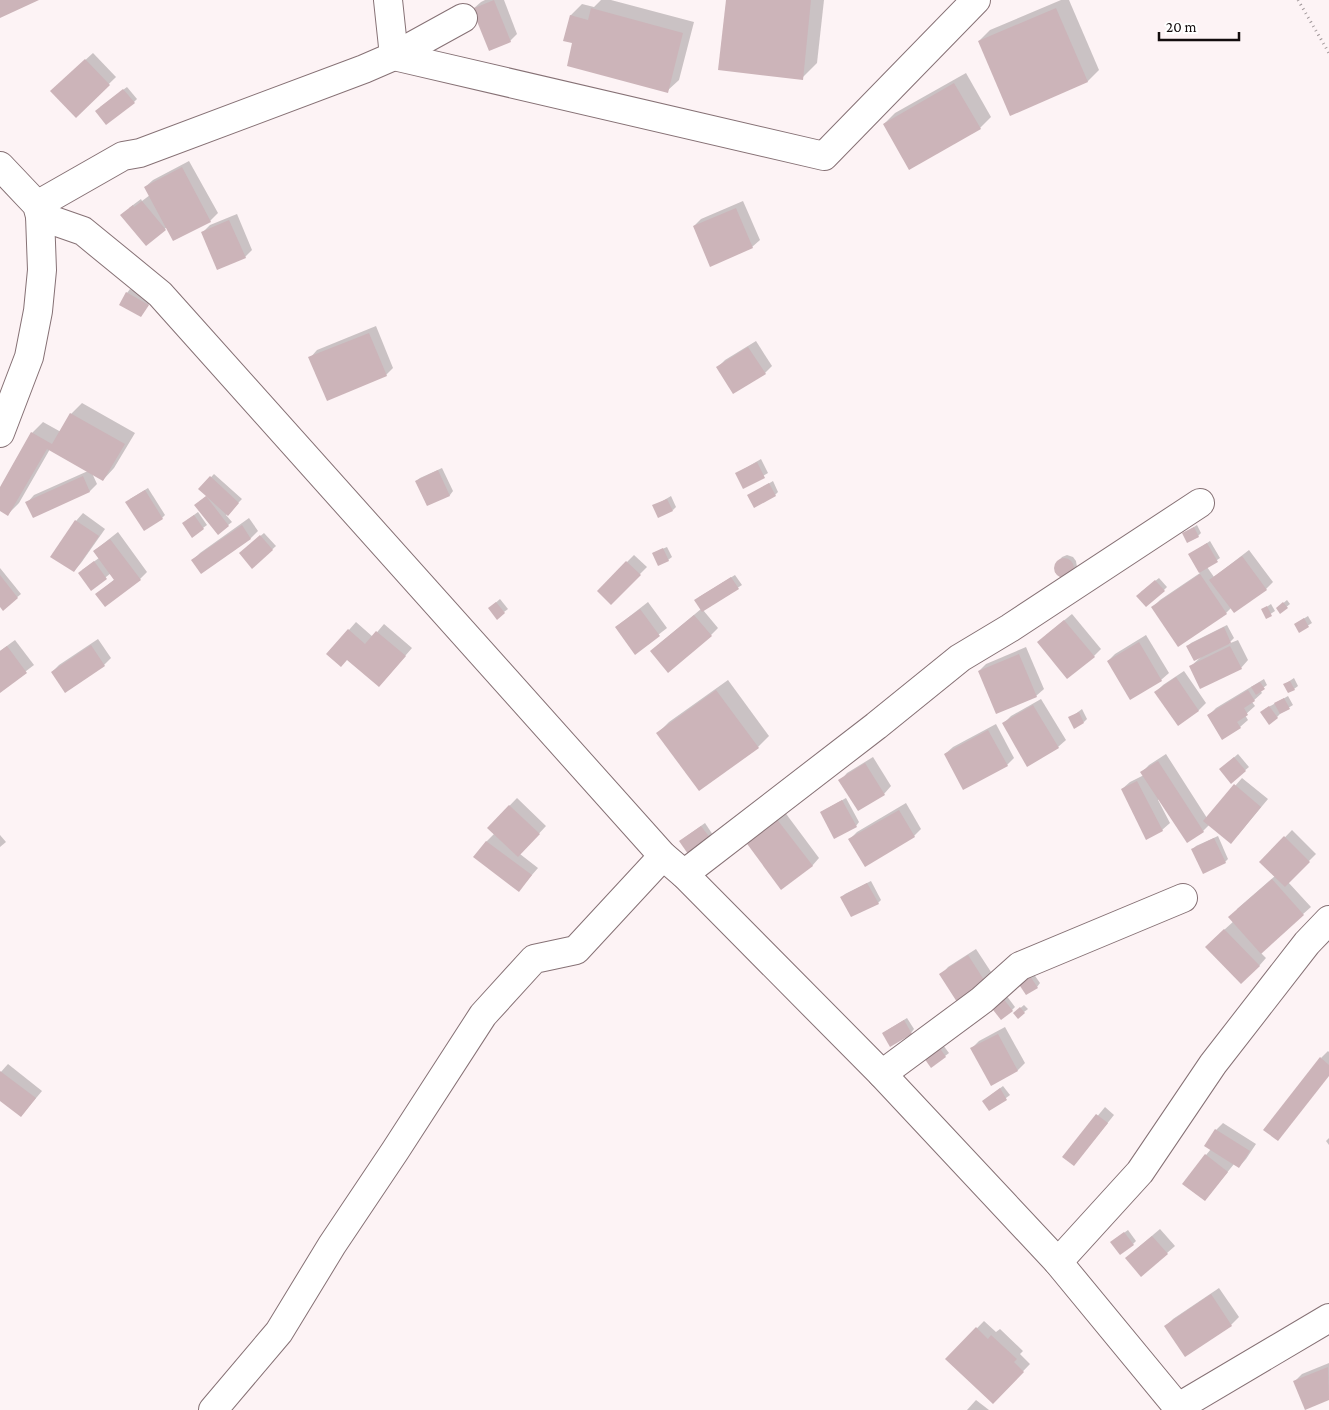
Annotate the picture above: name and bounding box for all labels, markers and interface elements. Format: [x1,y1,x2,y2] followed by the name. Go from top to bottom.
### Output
[1159,10,1239,42] scale bar
[1166,19,1197,35] text: 20 m

